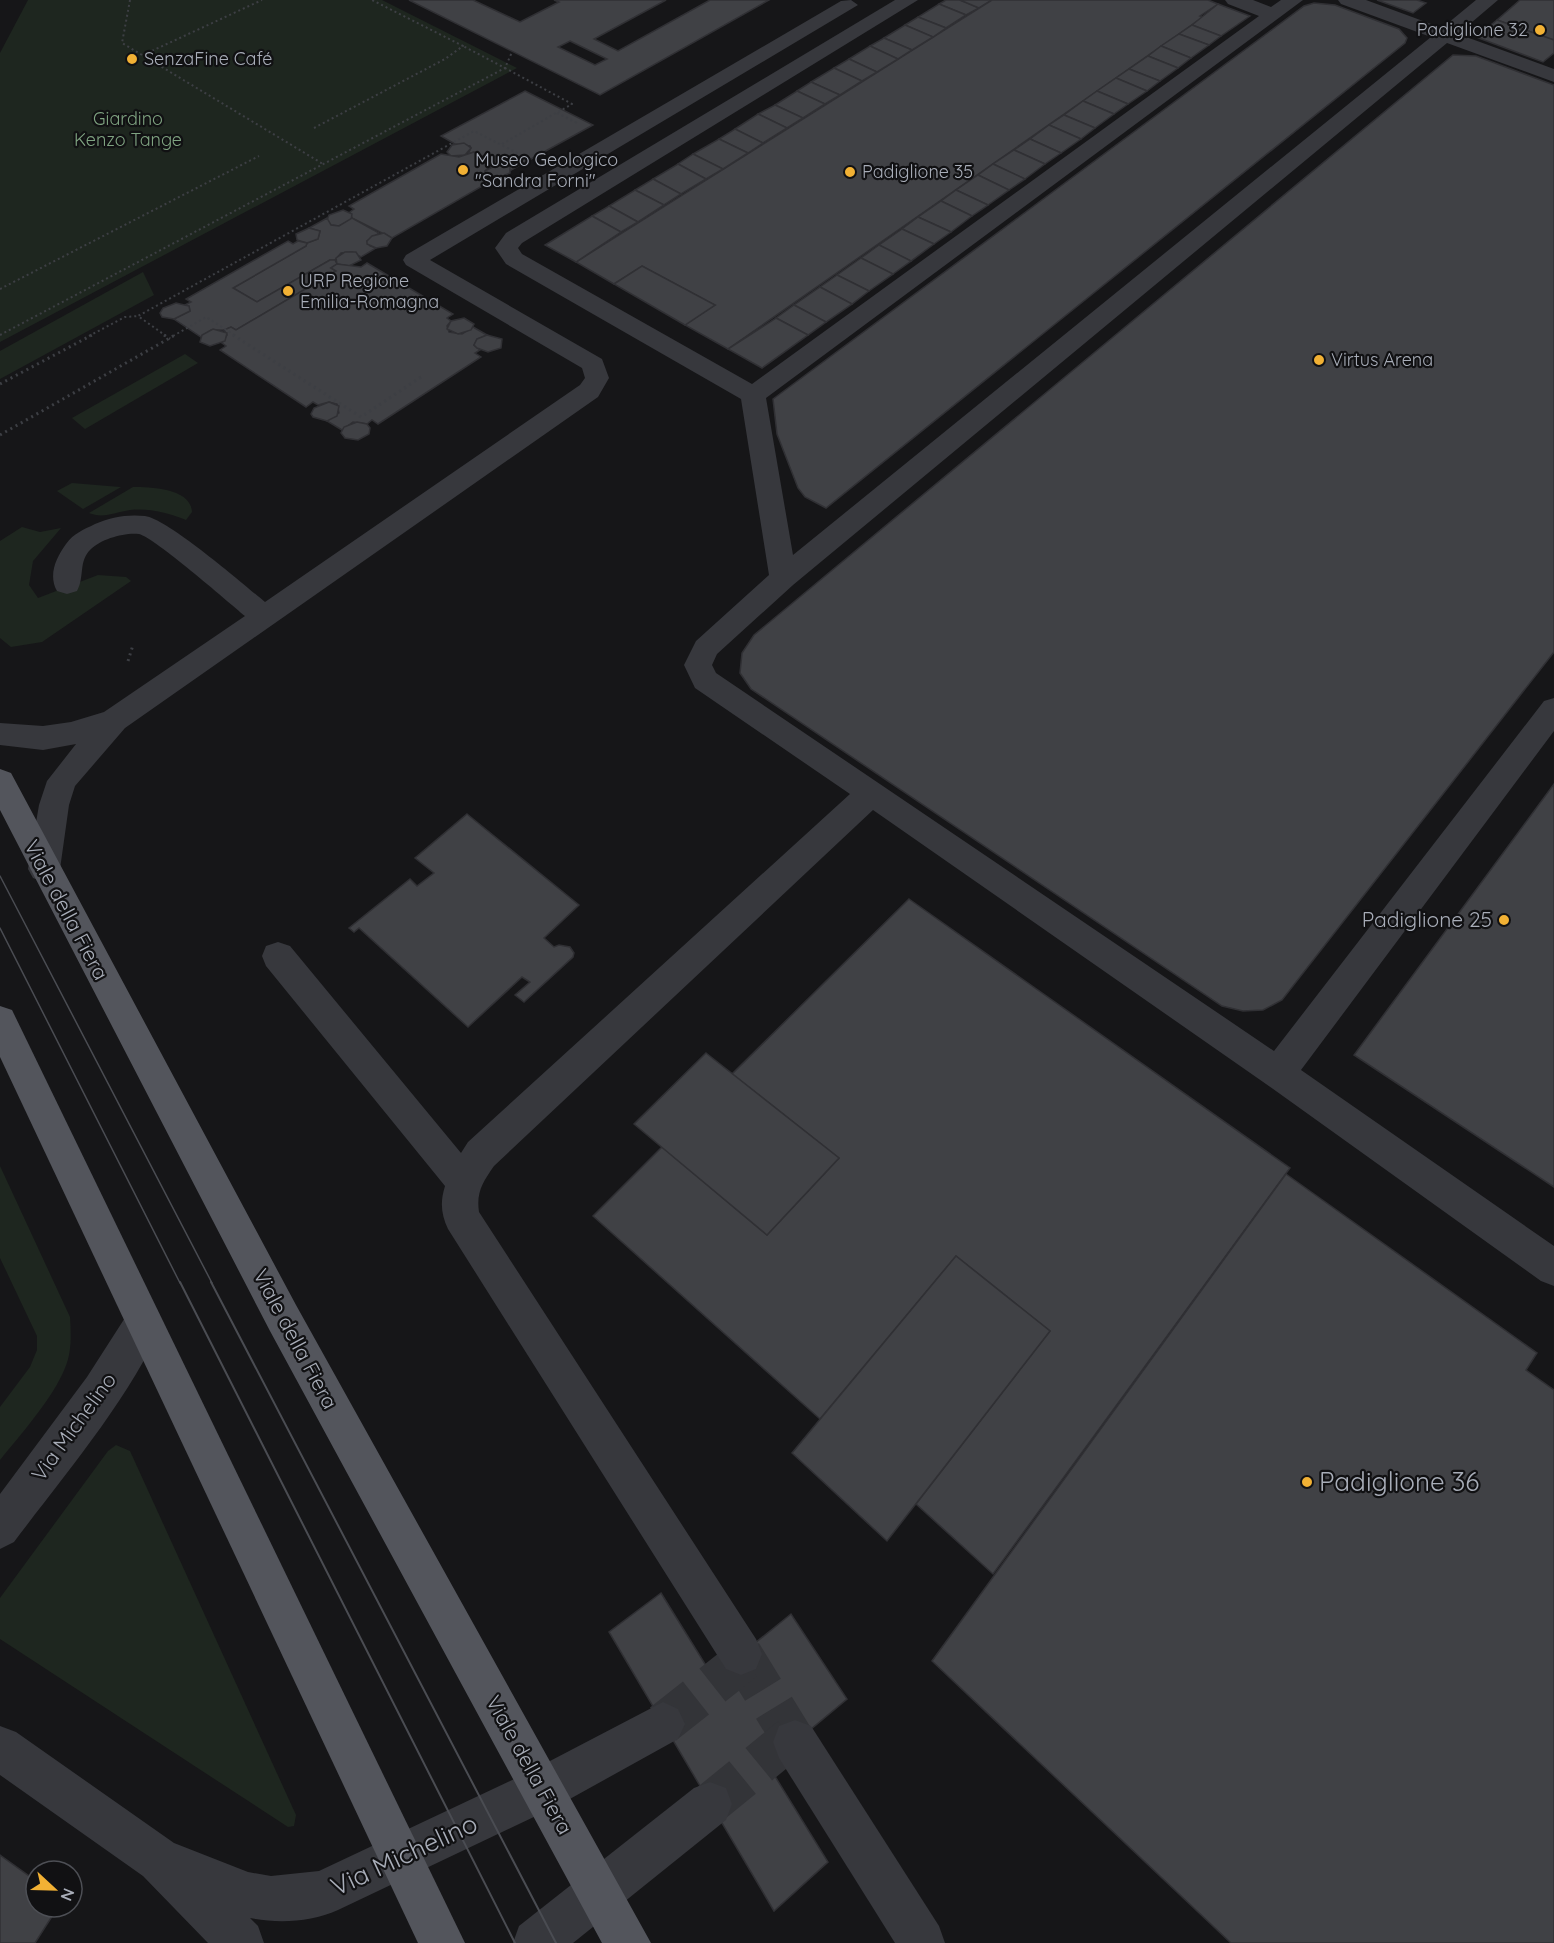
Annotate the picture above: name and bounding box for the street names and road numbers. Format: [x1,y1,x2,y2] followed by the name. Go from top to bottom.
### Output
[19,835,115,984] street label: Viale della Fiera
[248,1264,344,1413] street label: Viale della Fiera
[25,1367,121,1486] street label: Via Michelino
[481,1690,579,1839] street label: Viale della Fiera
[325,1806,482,1903] street label: Via Michelino

